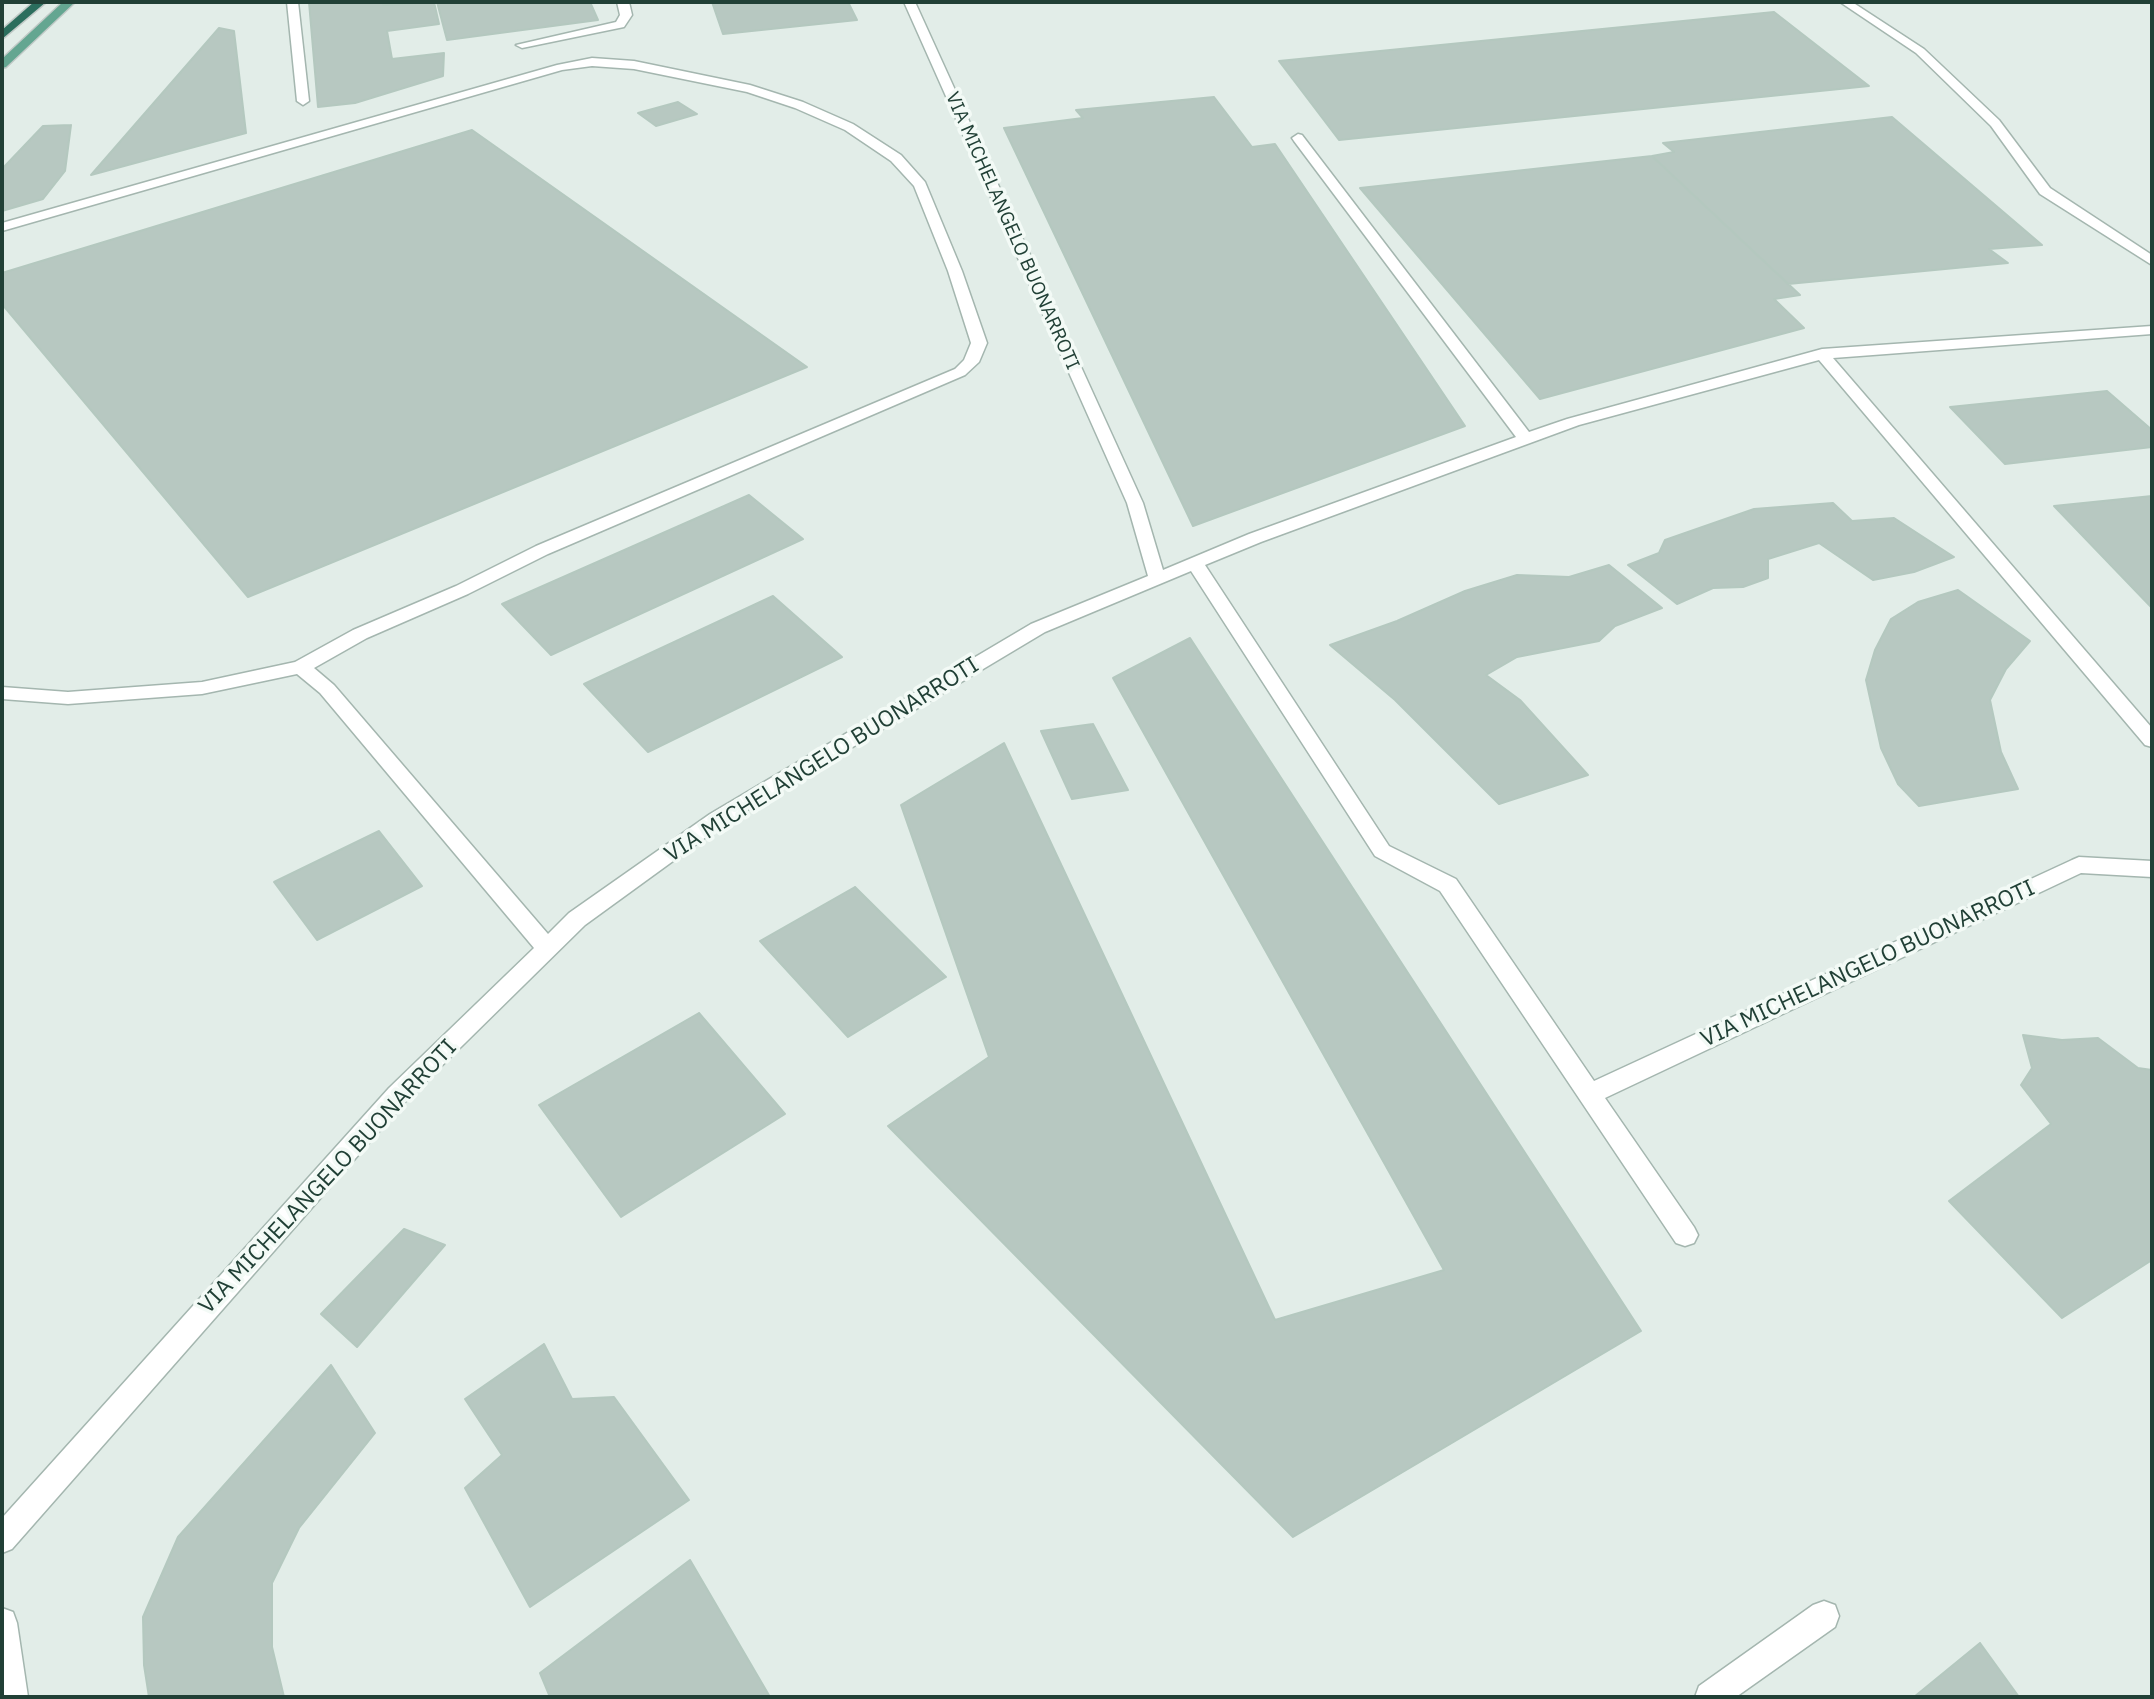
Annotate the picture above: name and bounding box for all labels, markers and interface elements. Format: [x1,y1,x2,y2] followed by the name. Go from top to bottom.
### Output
[940,89,1084,373] street label: VIA MICHELANGELO BUONARROTI
[660,652,984,868] street label: VIA MICHELANGELO BUONARROTI
[1697,874,2039,1054] street label: VIA MICHELANGELO BUONARROTI
[193,1034,463,1320] street label: VIA MICHELANGELO BUONARROTI

